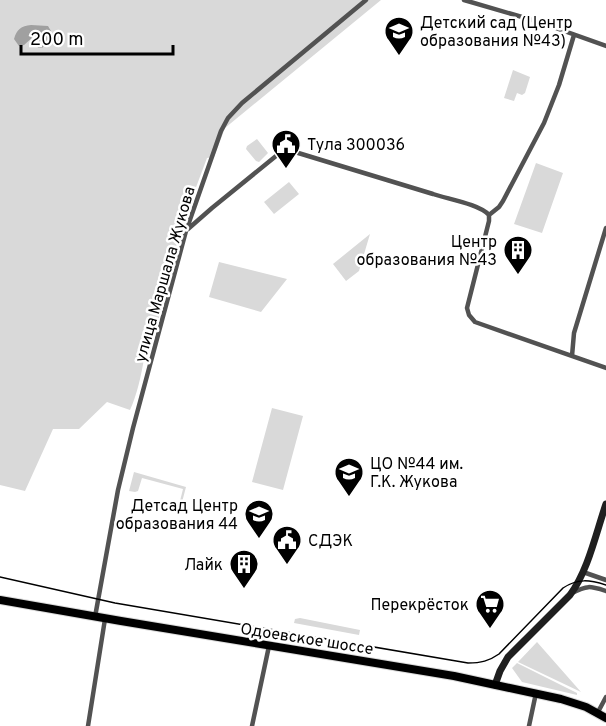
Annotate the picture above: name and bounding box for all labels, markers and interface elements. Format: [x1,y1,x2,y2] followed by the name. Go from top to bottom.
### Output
[420,14,573,52] place label: Детский сад (Центр образования №43)
[383,15,415,57] school or university icon: Детский сад (Центр образования №43)
[21,18,172,56] scale bar
[30,29,83,52] text: 200 m
[270,128,302,170] public building icon: Тула 300036
[307,136,405,156] place label: Тула 300036
[131,184,201,365] street label: улица Маршала Жукова
[356,233,497,271] place label: Центр образования №43
[502,234,534,276] building icon: Центр образования №43
[370,455,463,493] place label: ЦО №44 им. Г.К. Жукова
[333,456,365,498] school or university icon: ЦО №44 им. Г.К. Жукова
[116,497,238,535] place label: Детсад Центр образования 44
[243,498,275,540] school or university icon: Детсад Центр образования 44
[271,524,303,566] public building icon: СДЭК
[308,532,353,552] place label: СДЭК
[228,548,260,590] building icon: Лайк
[184,556,223,576] place label: Лайк
[474,588,506,630] supermarket icon: Перекрёсток
[370,596,469,616] place label: Перекрёсток
[239,620,375,660] street label: Одоевское шоссе

